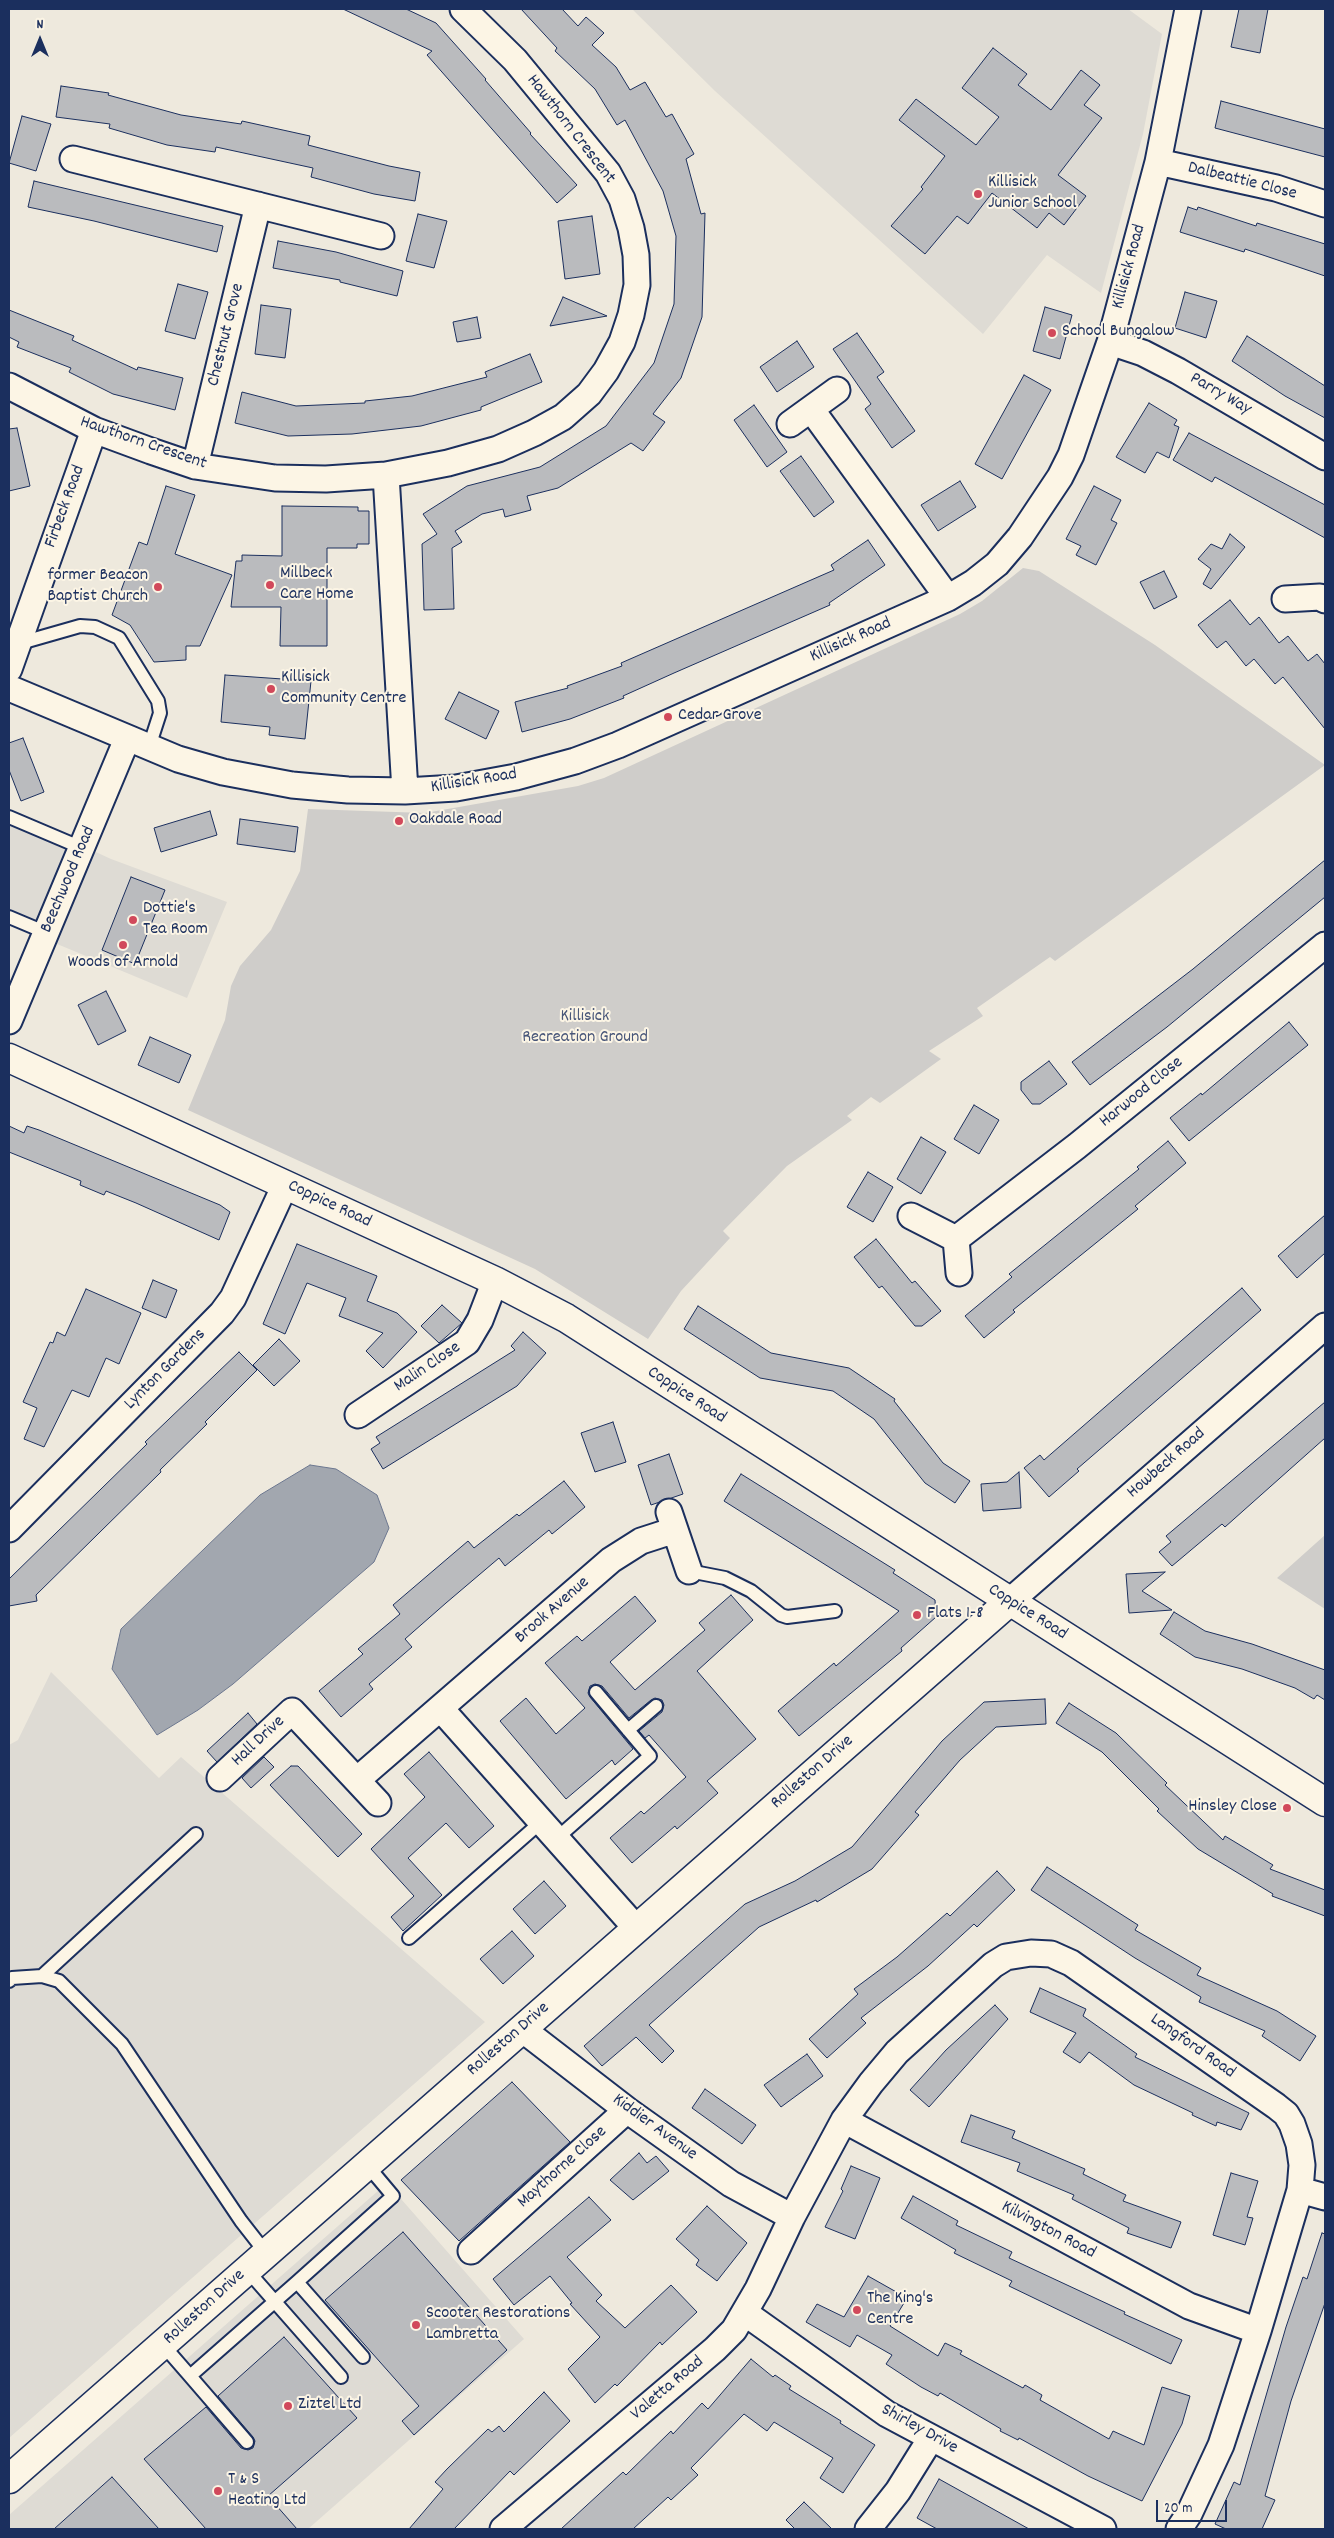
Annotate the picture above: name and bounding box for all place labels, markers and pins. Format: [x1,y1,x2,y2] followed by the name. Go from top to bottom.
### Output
[988,173,1076,215] place label: Killisick Junior School
[972,188,984,200] marker: Killisick Junior School
[1062,322,1175,344] place label: School Bungalow
[1046,327,1058,339] marker: School Bungalow
[280,564,354,606] place label: Millbeck Care Home
[47,566,148,608] place label: former Beacon Baptist Church
[264,579,276,591] marker: Millbeck Care Home
[152,581,164,593] marker: former Beacon Baptist Church
[281,668,406,711] place label: Killisick Community Centre
[265,683,277,695] marker: Killisick Community Centre
[678,706,762,728] place label: Cedar Grove
[662,711,674,723] marker: Cedar Grove
[409,810,502,832] place label: Oakdale Road
[393,815,405,827] marker: Oakdale Road
[143,899,208,942] place label: Dottie's Tea Room
[127,914,139,926] marker: Dottie's Tea Room
[117,939,129,951] marker: Woods of Arnold
[68,953,178,975] place label: Woods of Arnold
[927,1604,983,1626] place label: Flats 1-8
[911,1609,923,1621] marker: Flats 1-8
[1188,1797,1277,1819] place label: Hinsley Close
[1281,1802,1293,1814] marker: Hinsley Close
[867,2289,933,2332] place label: The King's Centre
[426,2304,570,2346] place label: Scooter Restorations Lambretta
[851,2304,863,2316] marker: The King's Centre
[410,2319,422,2331] marker: Scooter Restorations Lambretta
[298,2395,361,2417] place label: Ziztel Ltd
[282,2400,294,2412] marker: Ziztel Ltd
[228,2470,306,2512] place label: T & S Heating Ltd
[212,2485,224,2497] marker: T & S Heating Ltd

